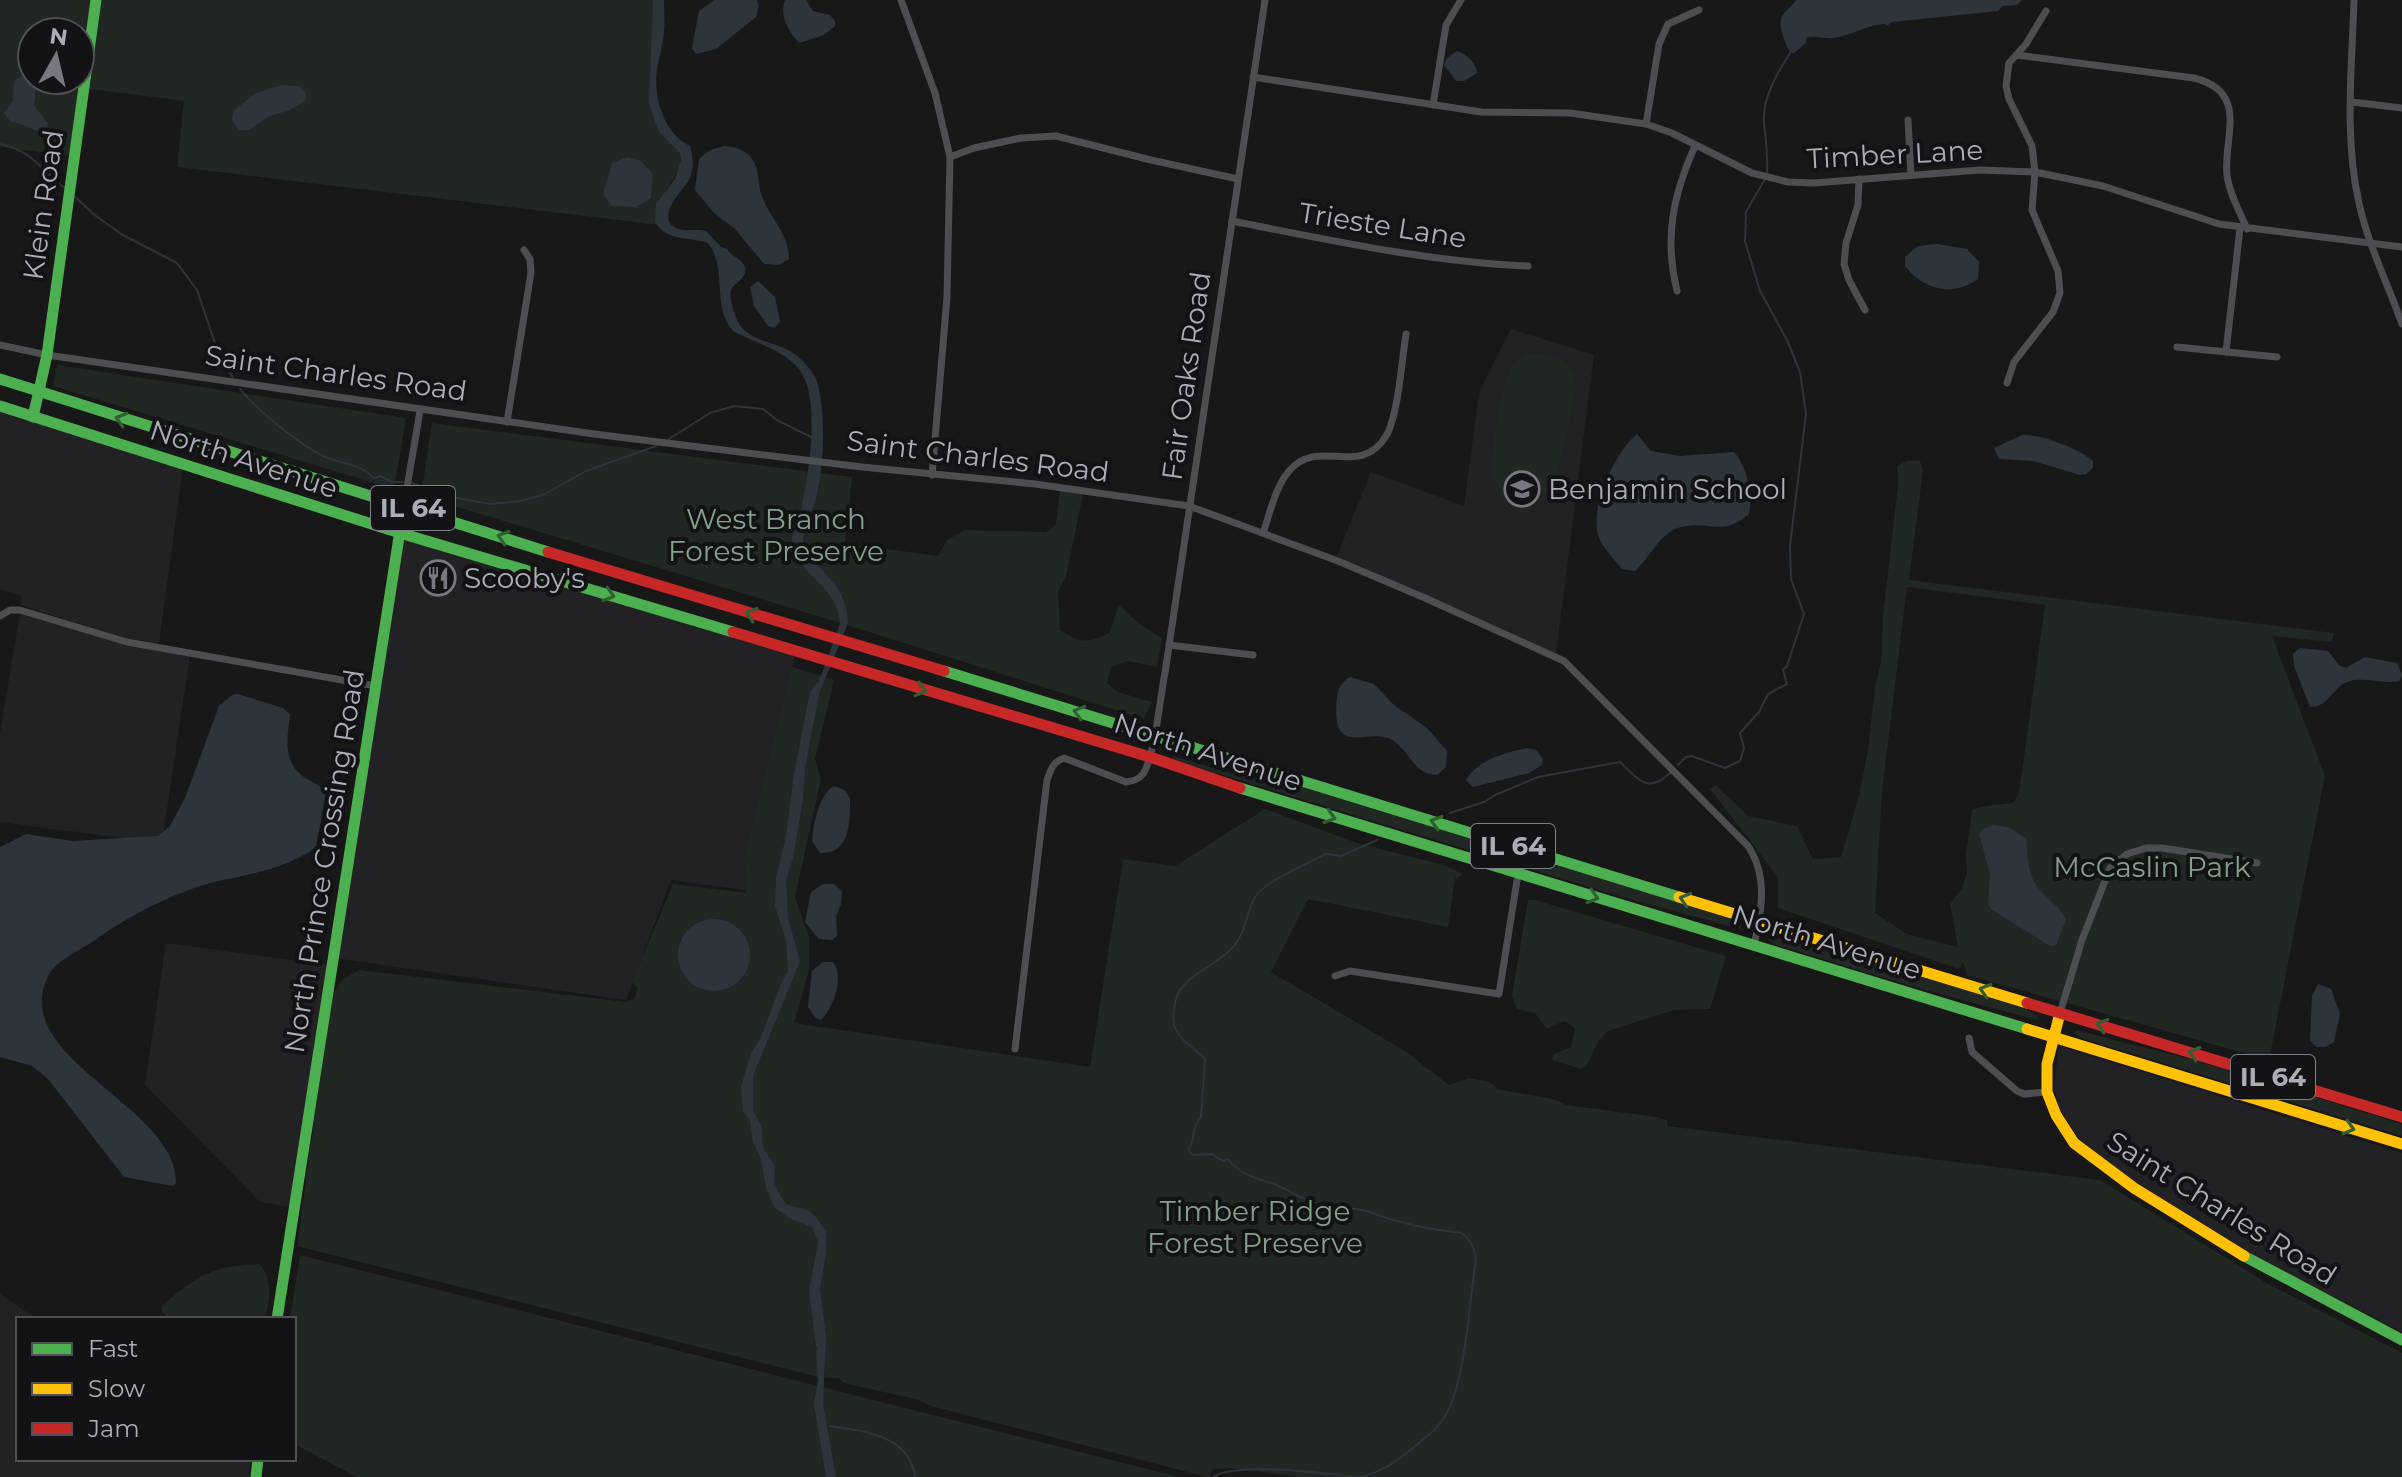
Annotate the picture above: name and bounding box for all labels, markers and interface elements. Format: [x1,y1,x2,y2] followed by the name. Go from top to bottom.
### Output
[16,16,96,96] north arrow
[48,22,69,51] text: N
[16,128,70,282] street label: Klein Road
[1806,132,1984,176] street label: Timber Lane
[1297,195,1469,255] street label: Trieste Lane
[1155,270,1217,482] street label: Fair Oaks Road
[203,338,469,408] street label: Saint Charles Road
[114,412,128,428] one-way arrow
[146,413,342,505] street label: North Avenue
[845,423,1111,489] street label: Saint Charles Road
[1503,470,1541,508] school or university icon: Benjamin School
[1548,472,1787,506] place label: Benjamin School
[371,486,455,530] road number: IL 64
[668,502,884,568] park label: West Branch Forest Preserve
[496,530,510,546] one-way arrow
[419,559,457,597] restaurant icon: Scooby's
[464,561,585,595] place label: Scooby's
[602,586,616,602] one-way arrow
[745,607,758,623] one-way arrow
[277,667,371,1055] street label: North Prince Crossing Road
[913,681,927,697] one-way arrow
[1072,705,1086,721] one-way arrow
[1110,706,1306,798] street label: North Avenue
[1322,807,1336,823] one-way arrow
[1430,816,1444,832] one-way arrow
[1471,824,1555,868] road number: IL 64
[2053,850,2251,884] park label: McCaslin Park
[1585,888,1599,904] one-way arrow
[1678,892,1692,908] one-way arrow
[1729,897,1925,987] street label: North Avenue
[1979,983,1992,999] one-way arrow
[2095,1019,2109,1035] one-way arrow
[2187,1046,2201,1062] one-way arrow
[2231,1055,2315,1099] road number: IL 64
[2341,1119,2355,1135] one-way arrow
[2101,1124,2343,1292] street label: Saint Charles Road
[1147,1194,1363,1260] park label: Timber Ridge Forest Preserve
[16,1317,296,1461] legend
[88,1334,139,1363] text: Fast
[88,1374,145,1403] text: Slow
[87,1414,140,1443] text: Jam

